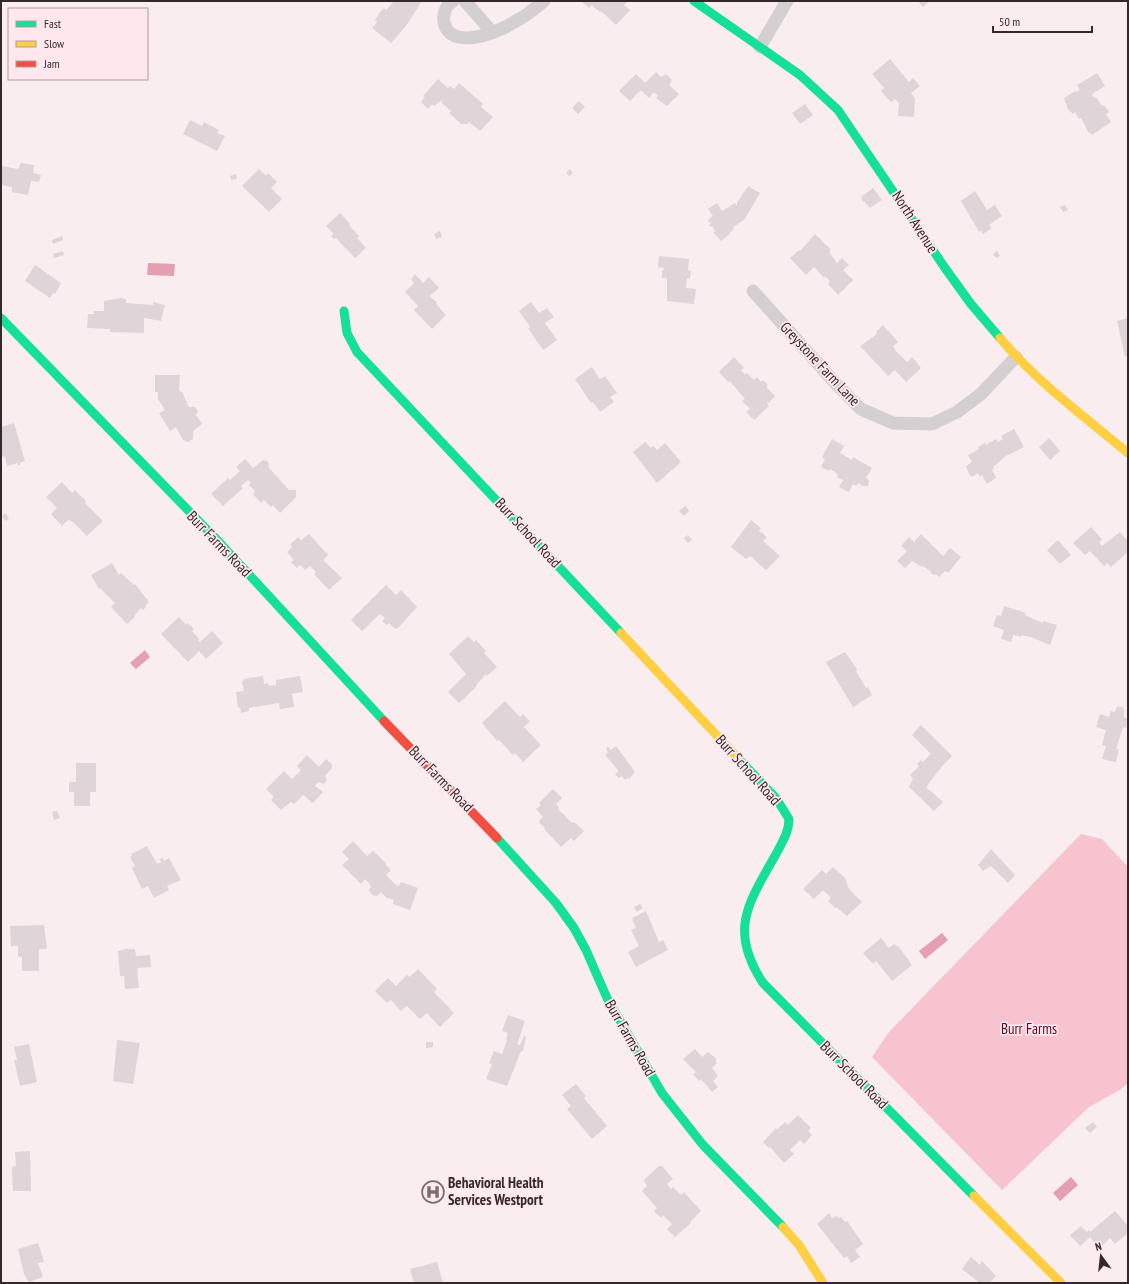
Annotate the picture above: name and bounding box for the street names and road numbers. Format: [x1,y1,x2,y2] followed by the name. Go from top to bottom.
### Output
[888,187,943,256] street label: North Avenue
[776,317,864,410] street label: Greystone Farm Lane
[491,494,566,572] street label: Burr School Road
[183,507,256,581] street label: Burr Farms Road
[712,730,785,809] street label: Burr School Road
[405,742,478,816] street label: Burr Farms Road
[601,996,660,1079] street label: Burr Farms Road
[816,1037,892,1113] street label: Burr School Road

